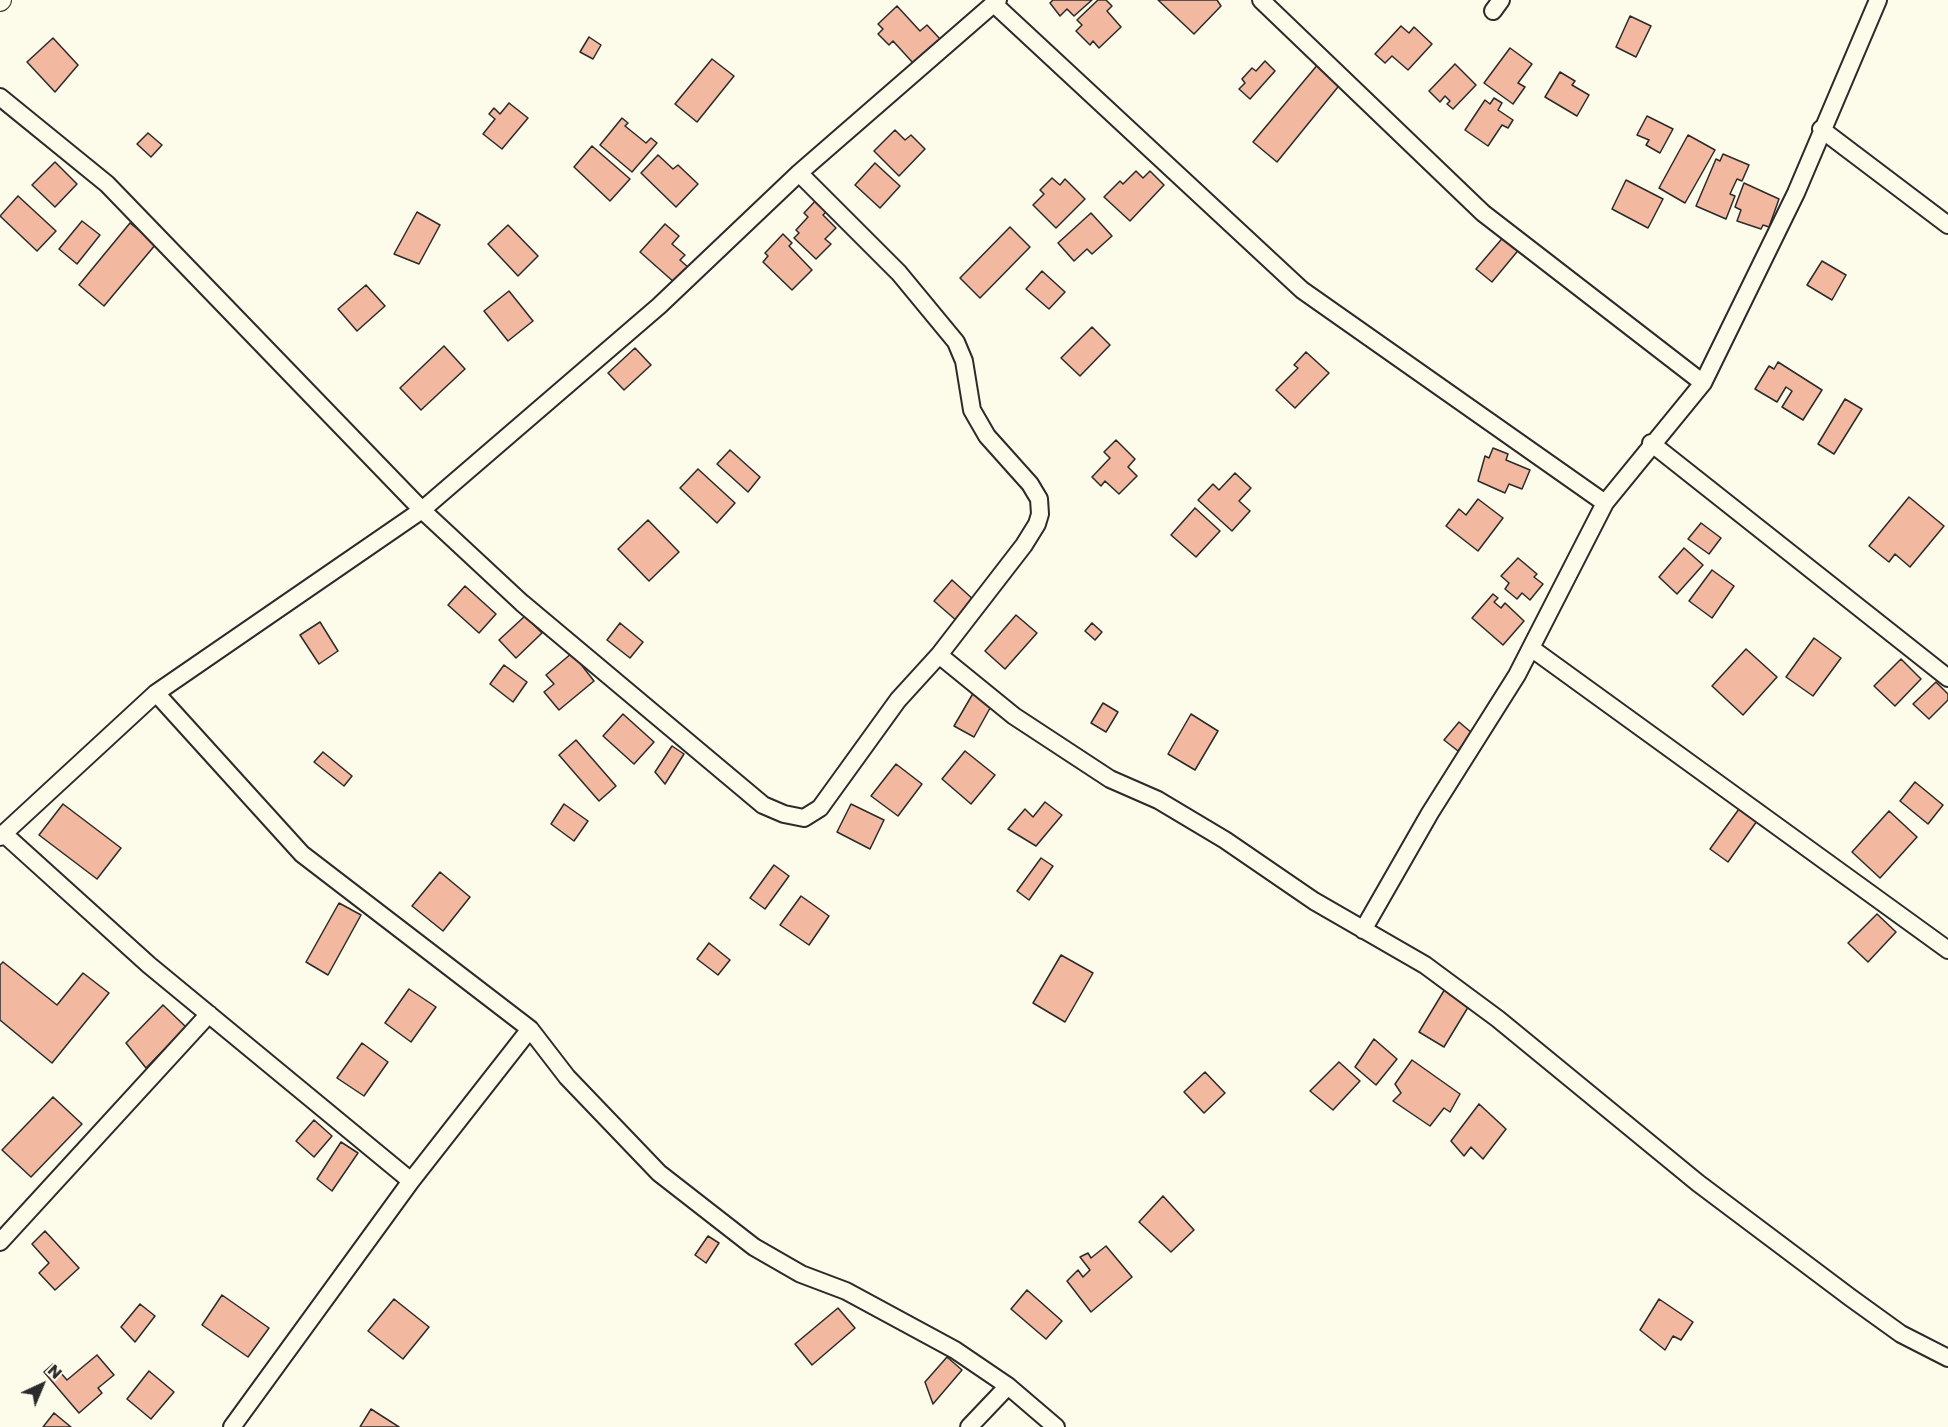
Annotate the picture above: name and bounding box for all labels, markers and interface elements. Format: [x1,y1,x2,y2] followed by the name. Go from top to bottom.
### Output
[12,1355,72,1415] north arrow
[43,1359,67,1384] text: N

